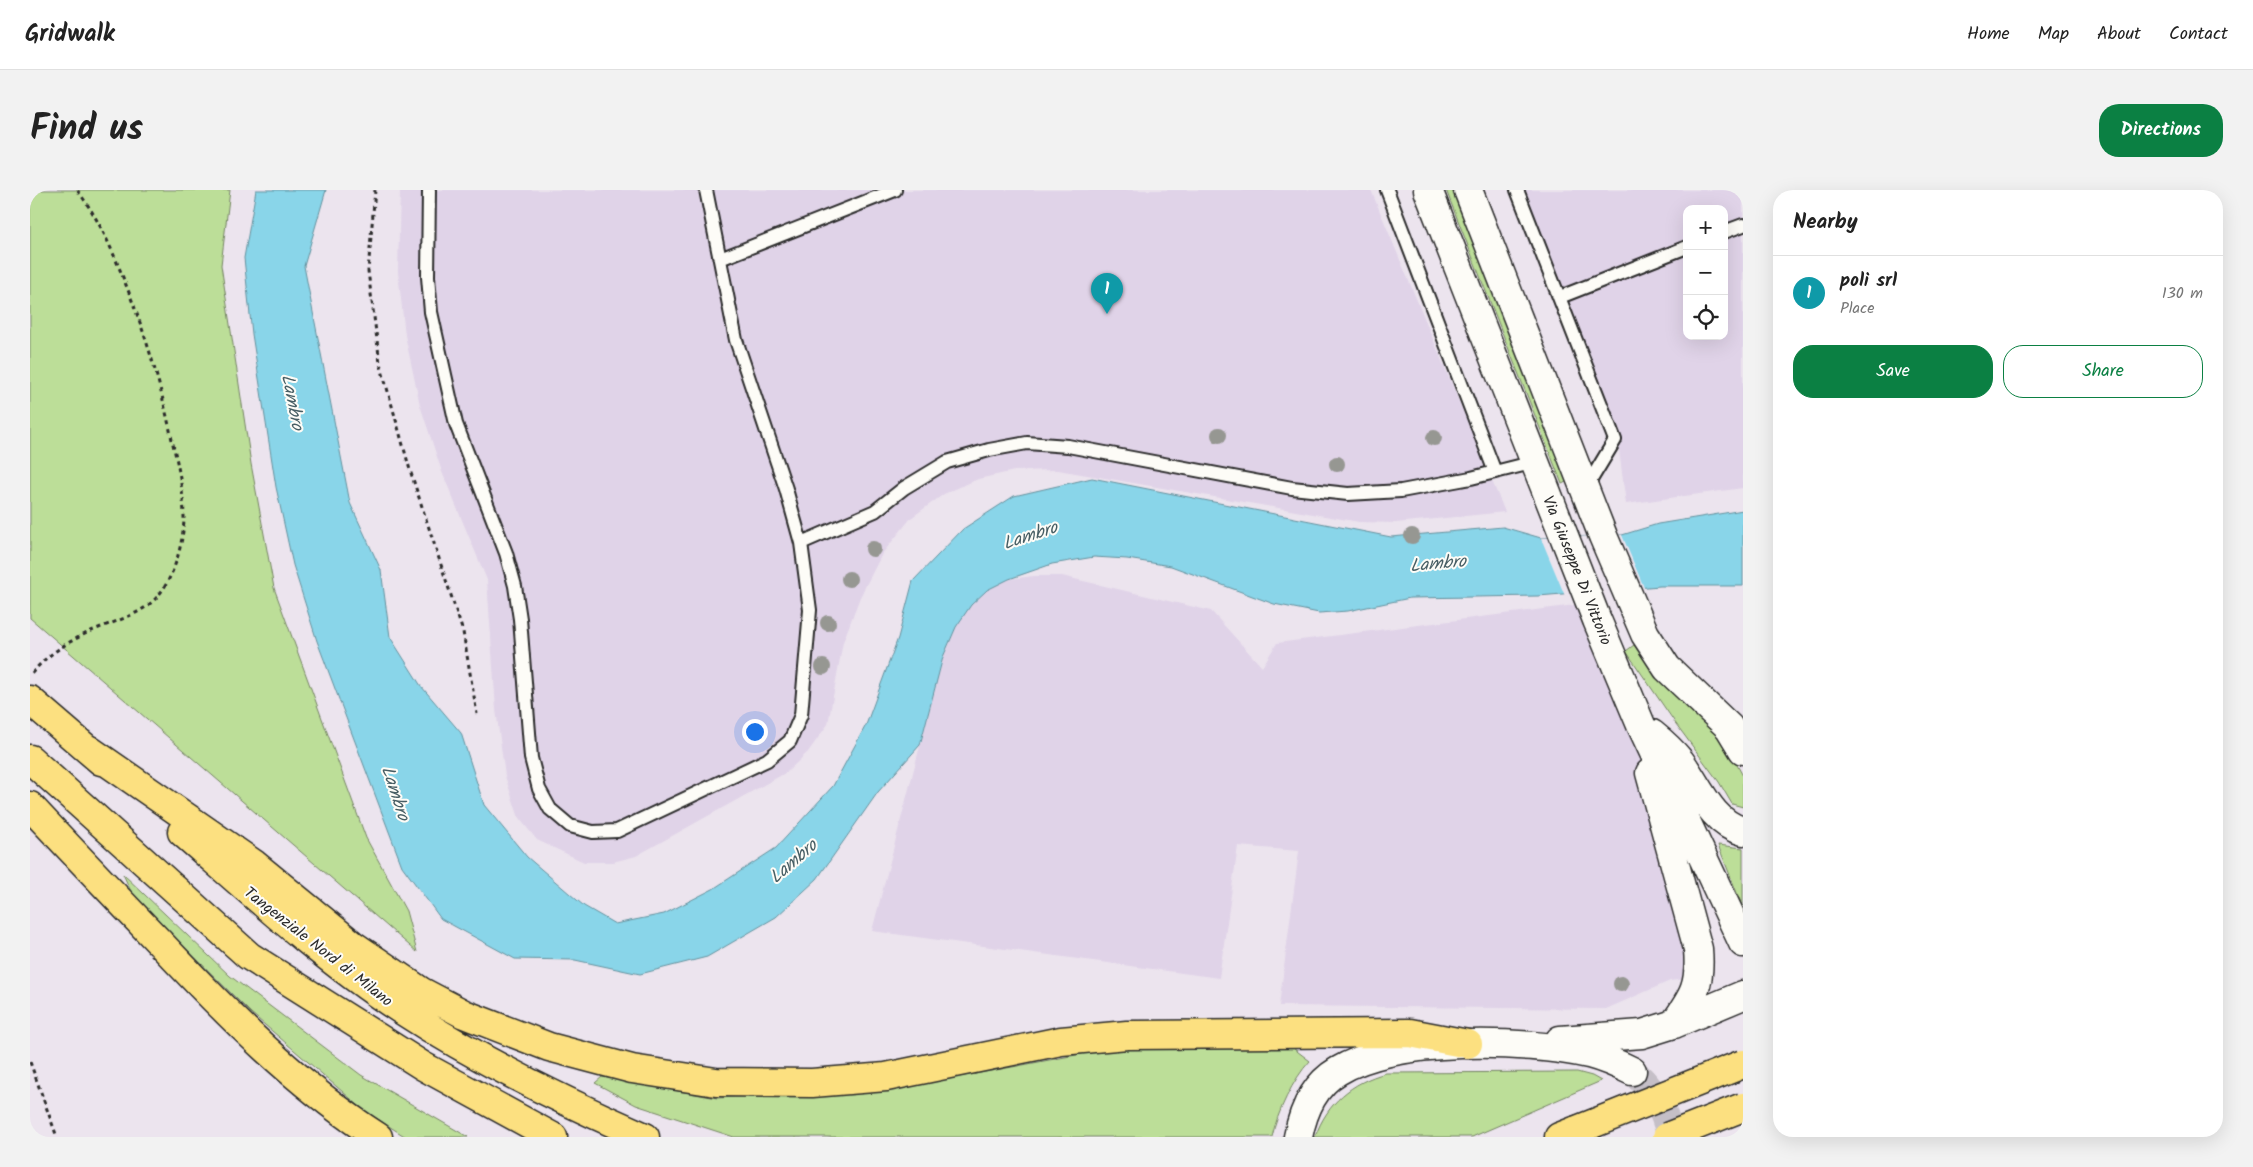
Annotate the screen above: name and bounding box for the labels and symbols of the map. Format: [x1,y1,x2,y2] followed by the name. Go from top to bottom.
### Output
[1091,273,1123,314] pin: 1
[272,372,311,434] water label: Lambro
[1535,492,1618,649] street label: Via Giuseppe Di Vittorio
[999,513,1063,559] water label: Lambro
[1409,547,1469,581] water label: Lambro
[742,719,768,745] your location
[372,762,418,826] water label: Lambro
[763,832,826,892] water label: Lambro
[238,881,398,1013] street label: Tangenziale Nord di Milano

